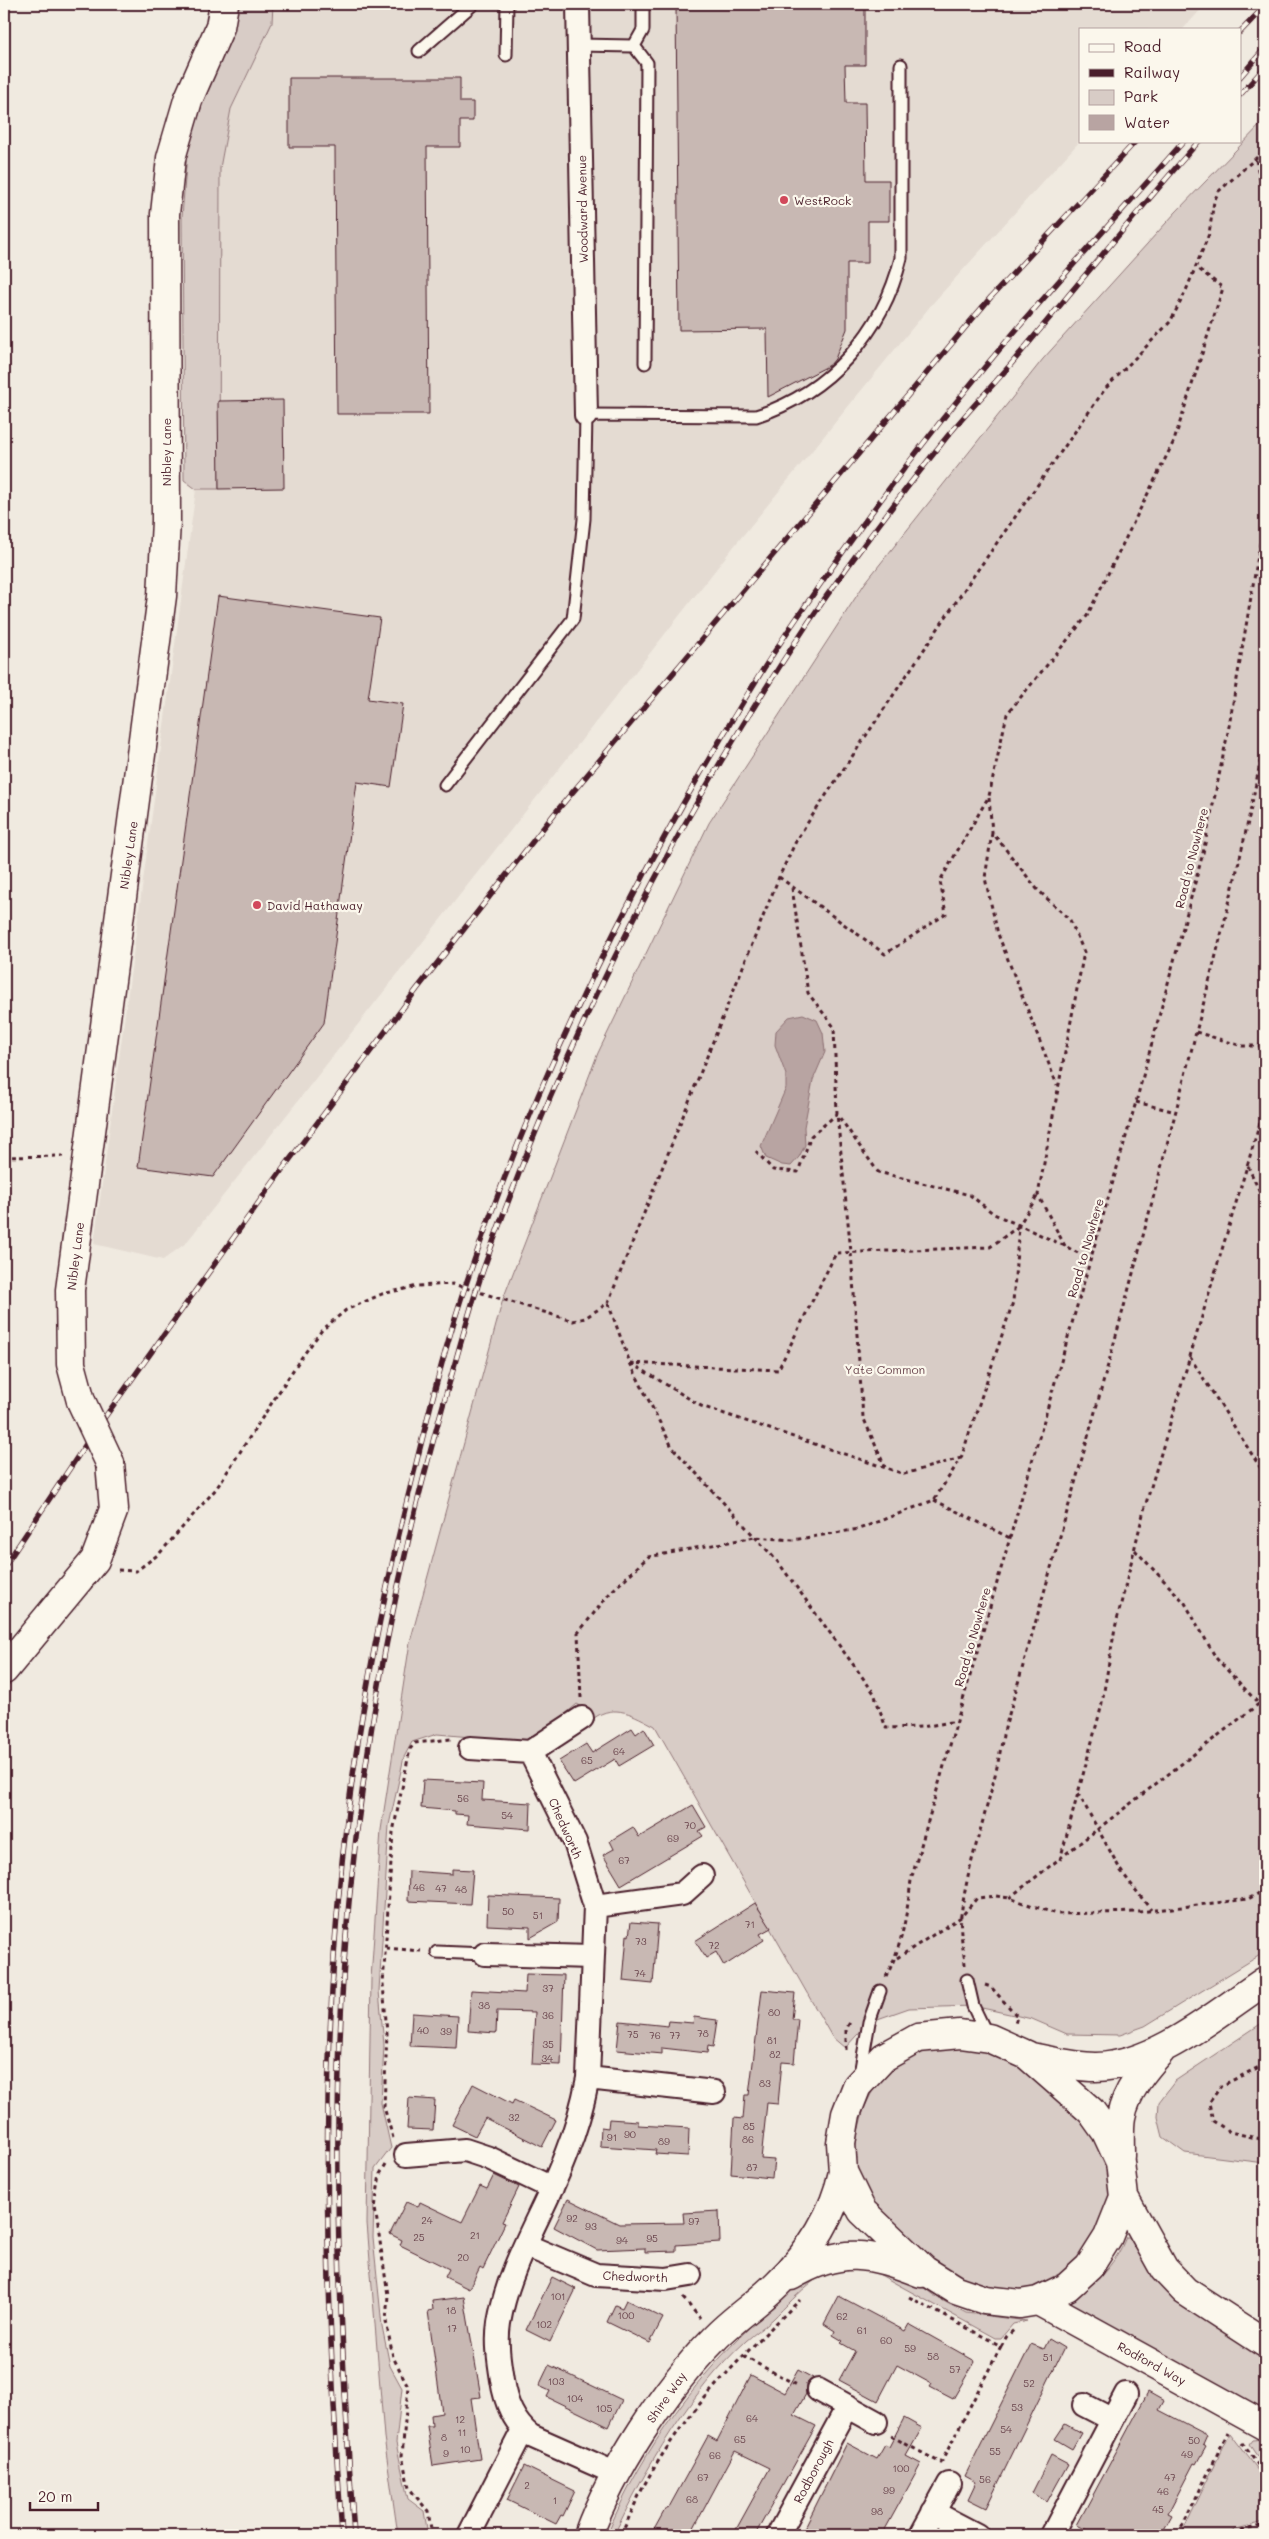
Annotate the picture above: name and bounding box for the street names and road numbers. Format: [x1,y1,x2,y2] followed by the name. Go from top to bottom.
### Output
[573,155,591,263] street label: Woodward Avenue
[158,418,174,486] street label: Nibley Lane
[1171,806,1211,910] street label: Road to Nowhere
[115,820,141,890] street label: Nibley Lane
[1063,1196,1107,1300] street label: Road to Nowhere
[63,1221,87,1291] street label: Nibley Lane
[950,1585,994,1689] street label: Road to Nowhere
[545,1795,587,1861] street label: Chedworth
[602,2267,668,2285] street label: Chedworth
[1115,2338,1189,2388] street label: Rodford Way
[643,2368,689,2426] street label: Shire Way
[789,2436,837,2506] street label: Rodborough

